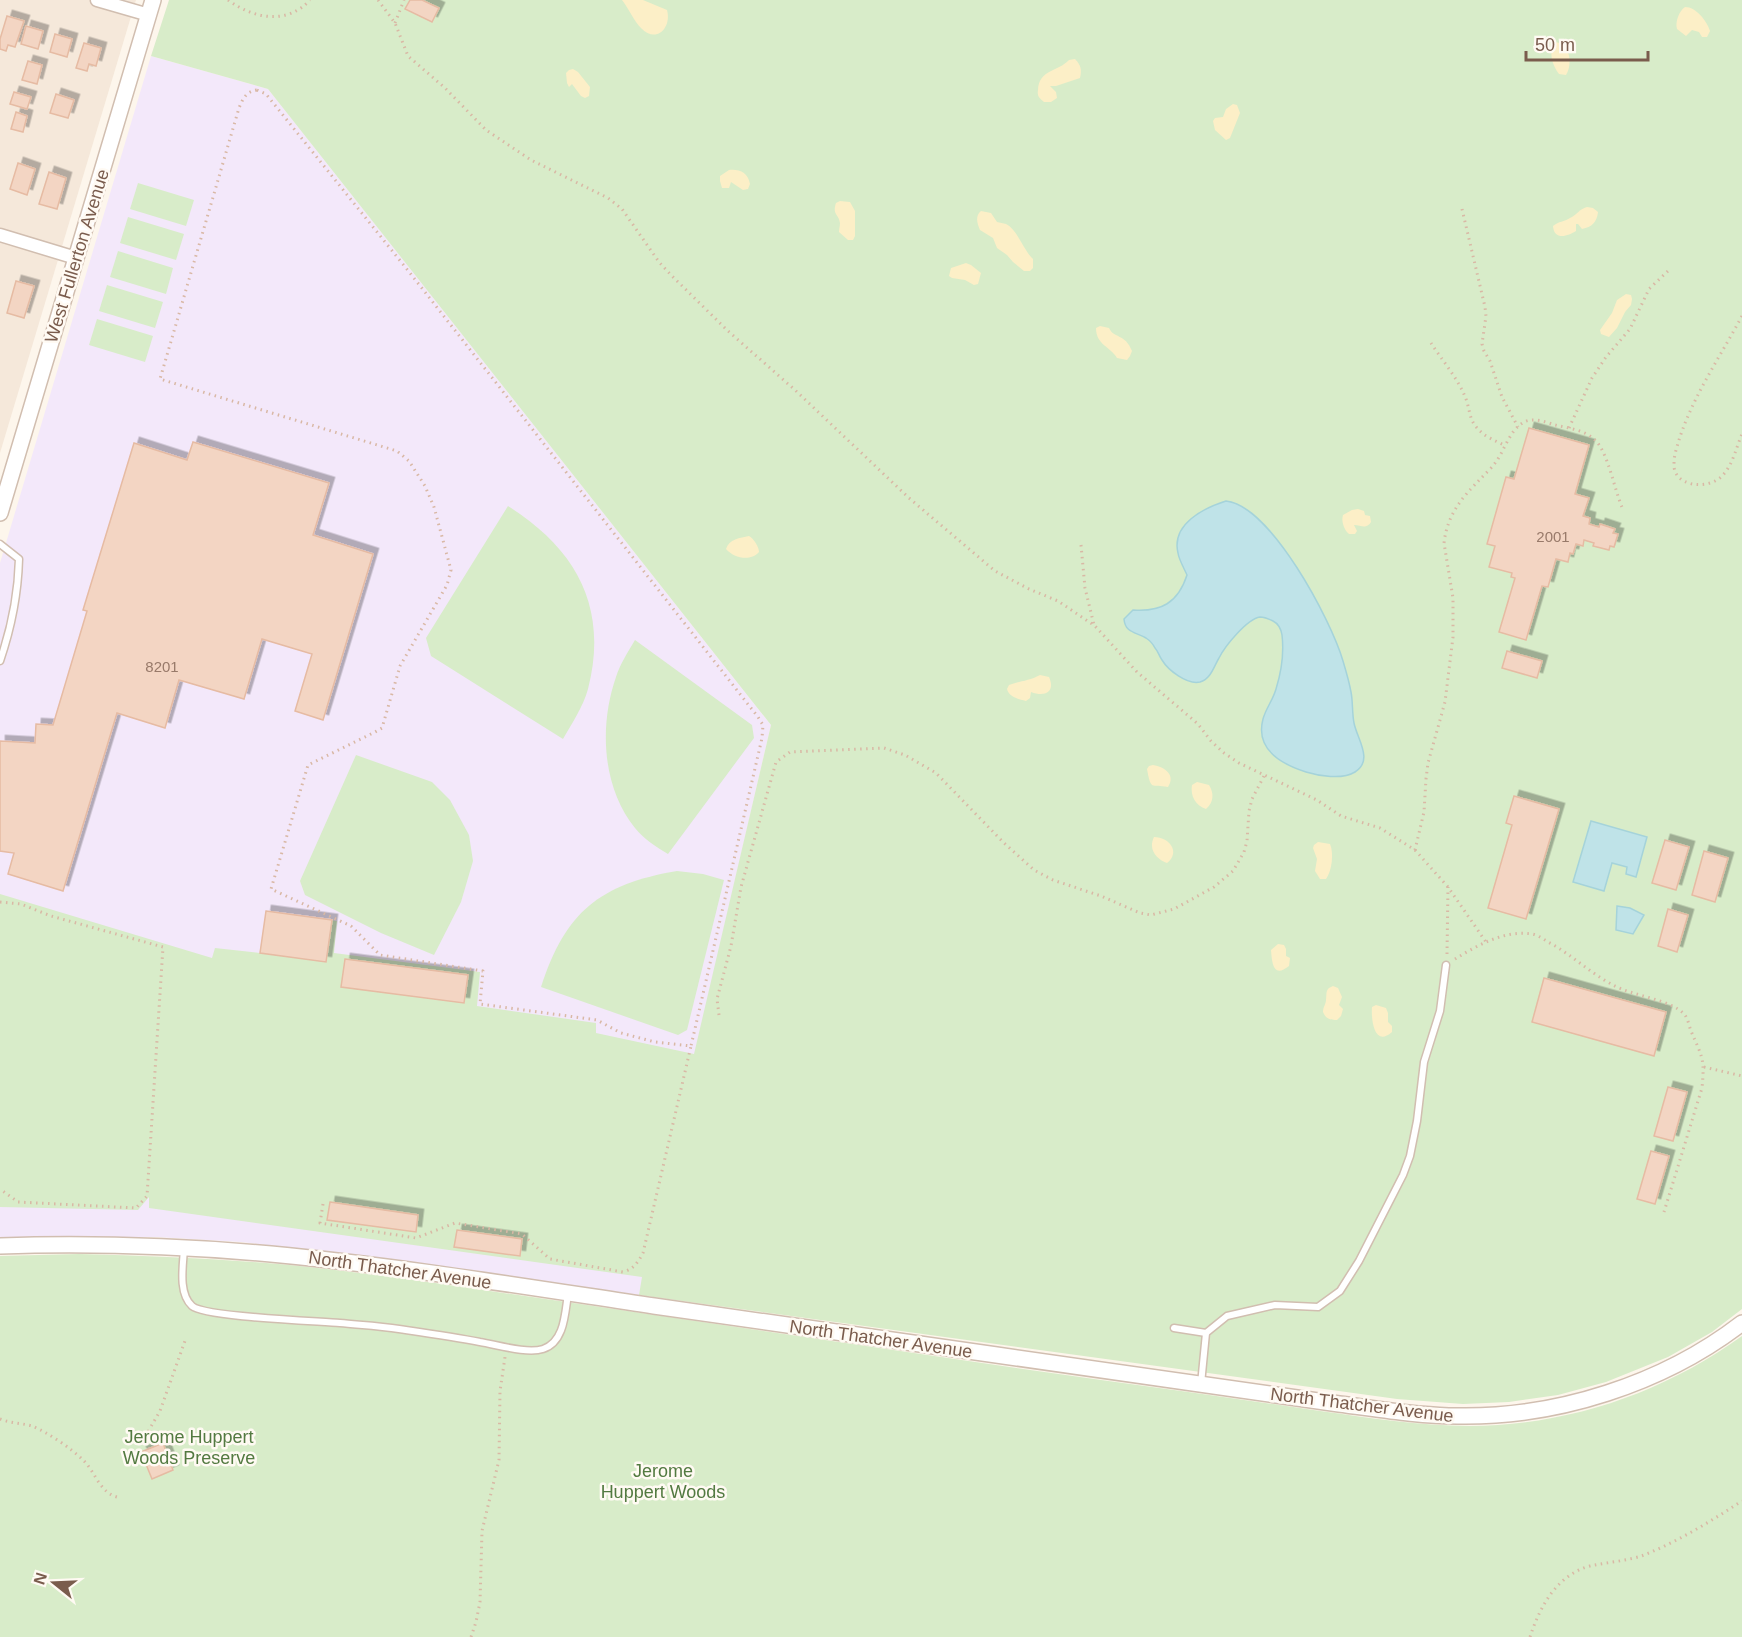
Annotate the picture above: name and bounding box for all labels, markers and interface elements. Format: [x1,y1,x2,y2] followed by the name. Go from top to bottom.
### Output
[1526,24,1648,62] scale bar
[1535,35,1575,55] text: 50 m
[41,167,113,345] street label: West Fullerton Avenue
[1536,528,1570,545] house number: 2001
[145,658,179,675] house number: 8201
[307,1247,493,1293] street label: North Thatcher Avenue
[788,1316,974,1362] street label: North Thatcher Avenue
[1269,1384,1455,1426] street label: North Thatcher Avenue
[123,1427,255,1468] park label: Jerome Huppert Woods Preserve
[601,1461,725,1502] park label: Jerome Huppert Woods
[24,1553,84,1613] north arrow
[30,1570,50,1587] text: N

